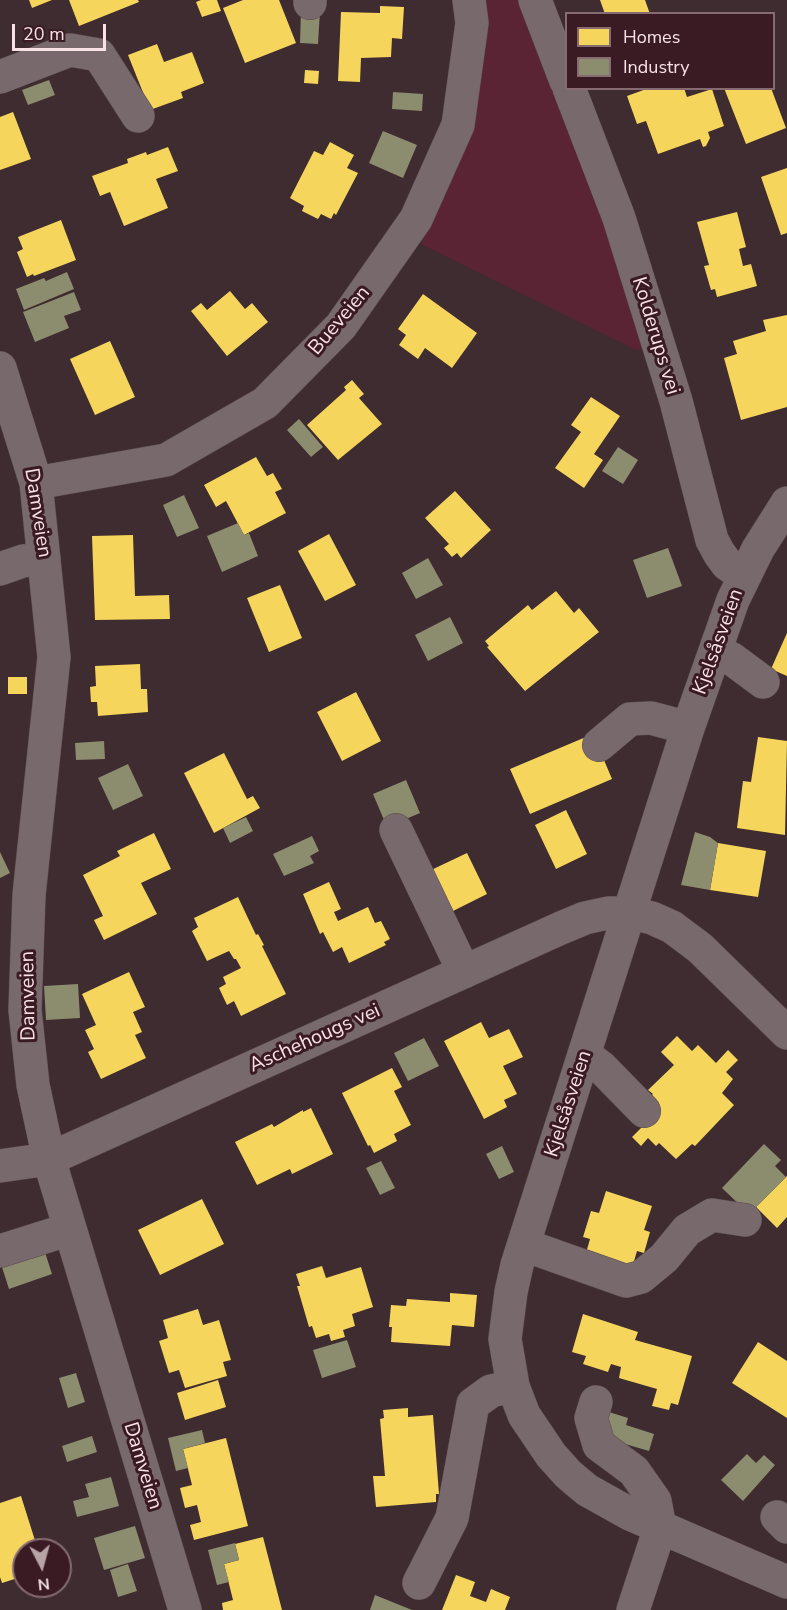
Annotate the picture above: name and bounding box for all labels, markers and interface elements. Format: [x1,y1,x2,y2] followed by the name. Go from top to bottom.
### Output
[15,12,110,50] scale bar
[565,12,775,90] legend
[23,22,65,46] text: 20 m
[623,25,680,49] text: Homes
[623,55,690,79] text: Industry
[626,274,684,398] street label: Kolderups vei
[304,282,376,360] street label: Bueveien
[18,467,56,559] street label: Damveien
[689,586,749,698] street label: Kjelsåsveien
[16,951,42,1041] street label: Damveien
[246,999,384,1079] street label: Aschehougs vei
[540,1048,598,1160] street label: Kjelsåsveien
[117,1420,167,1512] street label: Damveien
[12,1538,72,1598] north arrow
[37,1572,51,1595] text: N

